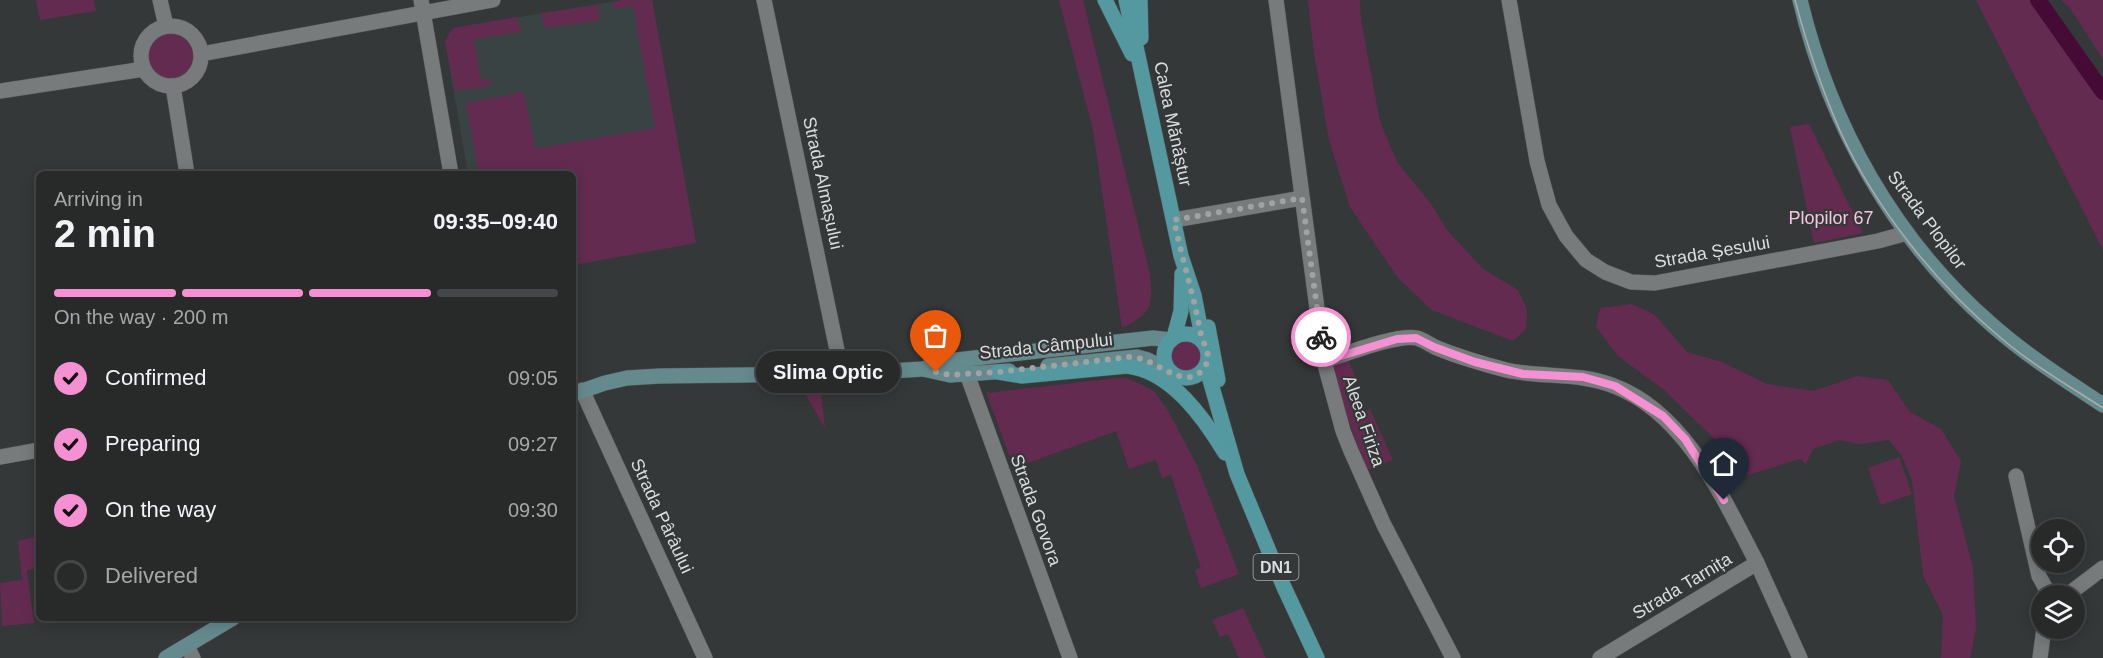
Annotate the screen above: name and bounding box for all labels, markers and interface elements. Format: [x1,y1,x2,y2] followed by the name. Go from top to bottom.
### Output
[1150,60,1196,188] street label: Calea Mănăștur
[799,115,847,251] street label: Strada Almașului
[1883,167,1971,273] street label: Strada Plopilor
[54,188,143,210] text: Arriving in
[1788,208,1874,228] park label: Plopilor 67
[433,209,558,234] text: 09:35–09:40
[54,212,156,255] text: 2 min
[1653,232,1771,272] street label: Strada Șesului
[54,306,229,328] text: On the way · 200 m
[1291,307,1351,367] courier
[910,310,961,372] pin
[919,319,952,352] icon: bag
[1305,321,1338,354] icon: bike
[978,329,1114,363] street label: Strada Câmpului
[756,351,900,393] callout: Slima Optic
[773,361,883,383] text: Slima Optic
[54,362,87,395] icon: check
[105,365,206,390] text: Confirmed
[508,367,558,389] text: 09:05
[1339,373,1389,470] street label: Aleea Firiza
[54,428,87,461] icon: check
[105,431,200,456] text: Preparing
[508,433,558,455] text: 09:27
[1698,438,1749,500] pin
[1707,447,1740,480] icon: home
[1007,452,1066,569] street label: Strada Govora
[627,456,697,576] street label: Strada Pârâului
[54,494,87,527] icon: check
[105,497,216,522] text: On the way
[508,499,558,521] text: 09:30
[2031,519,2085,639] map controls
[2031,519,2085,573] button: locate
[1629,548,1736,623] street label: Strada Tarnița
[1254,554,1298,580] road number: DN1
[105,563,198,588] text: Delivered
[2031,585,2085,639] button: layers

